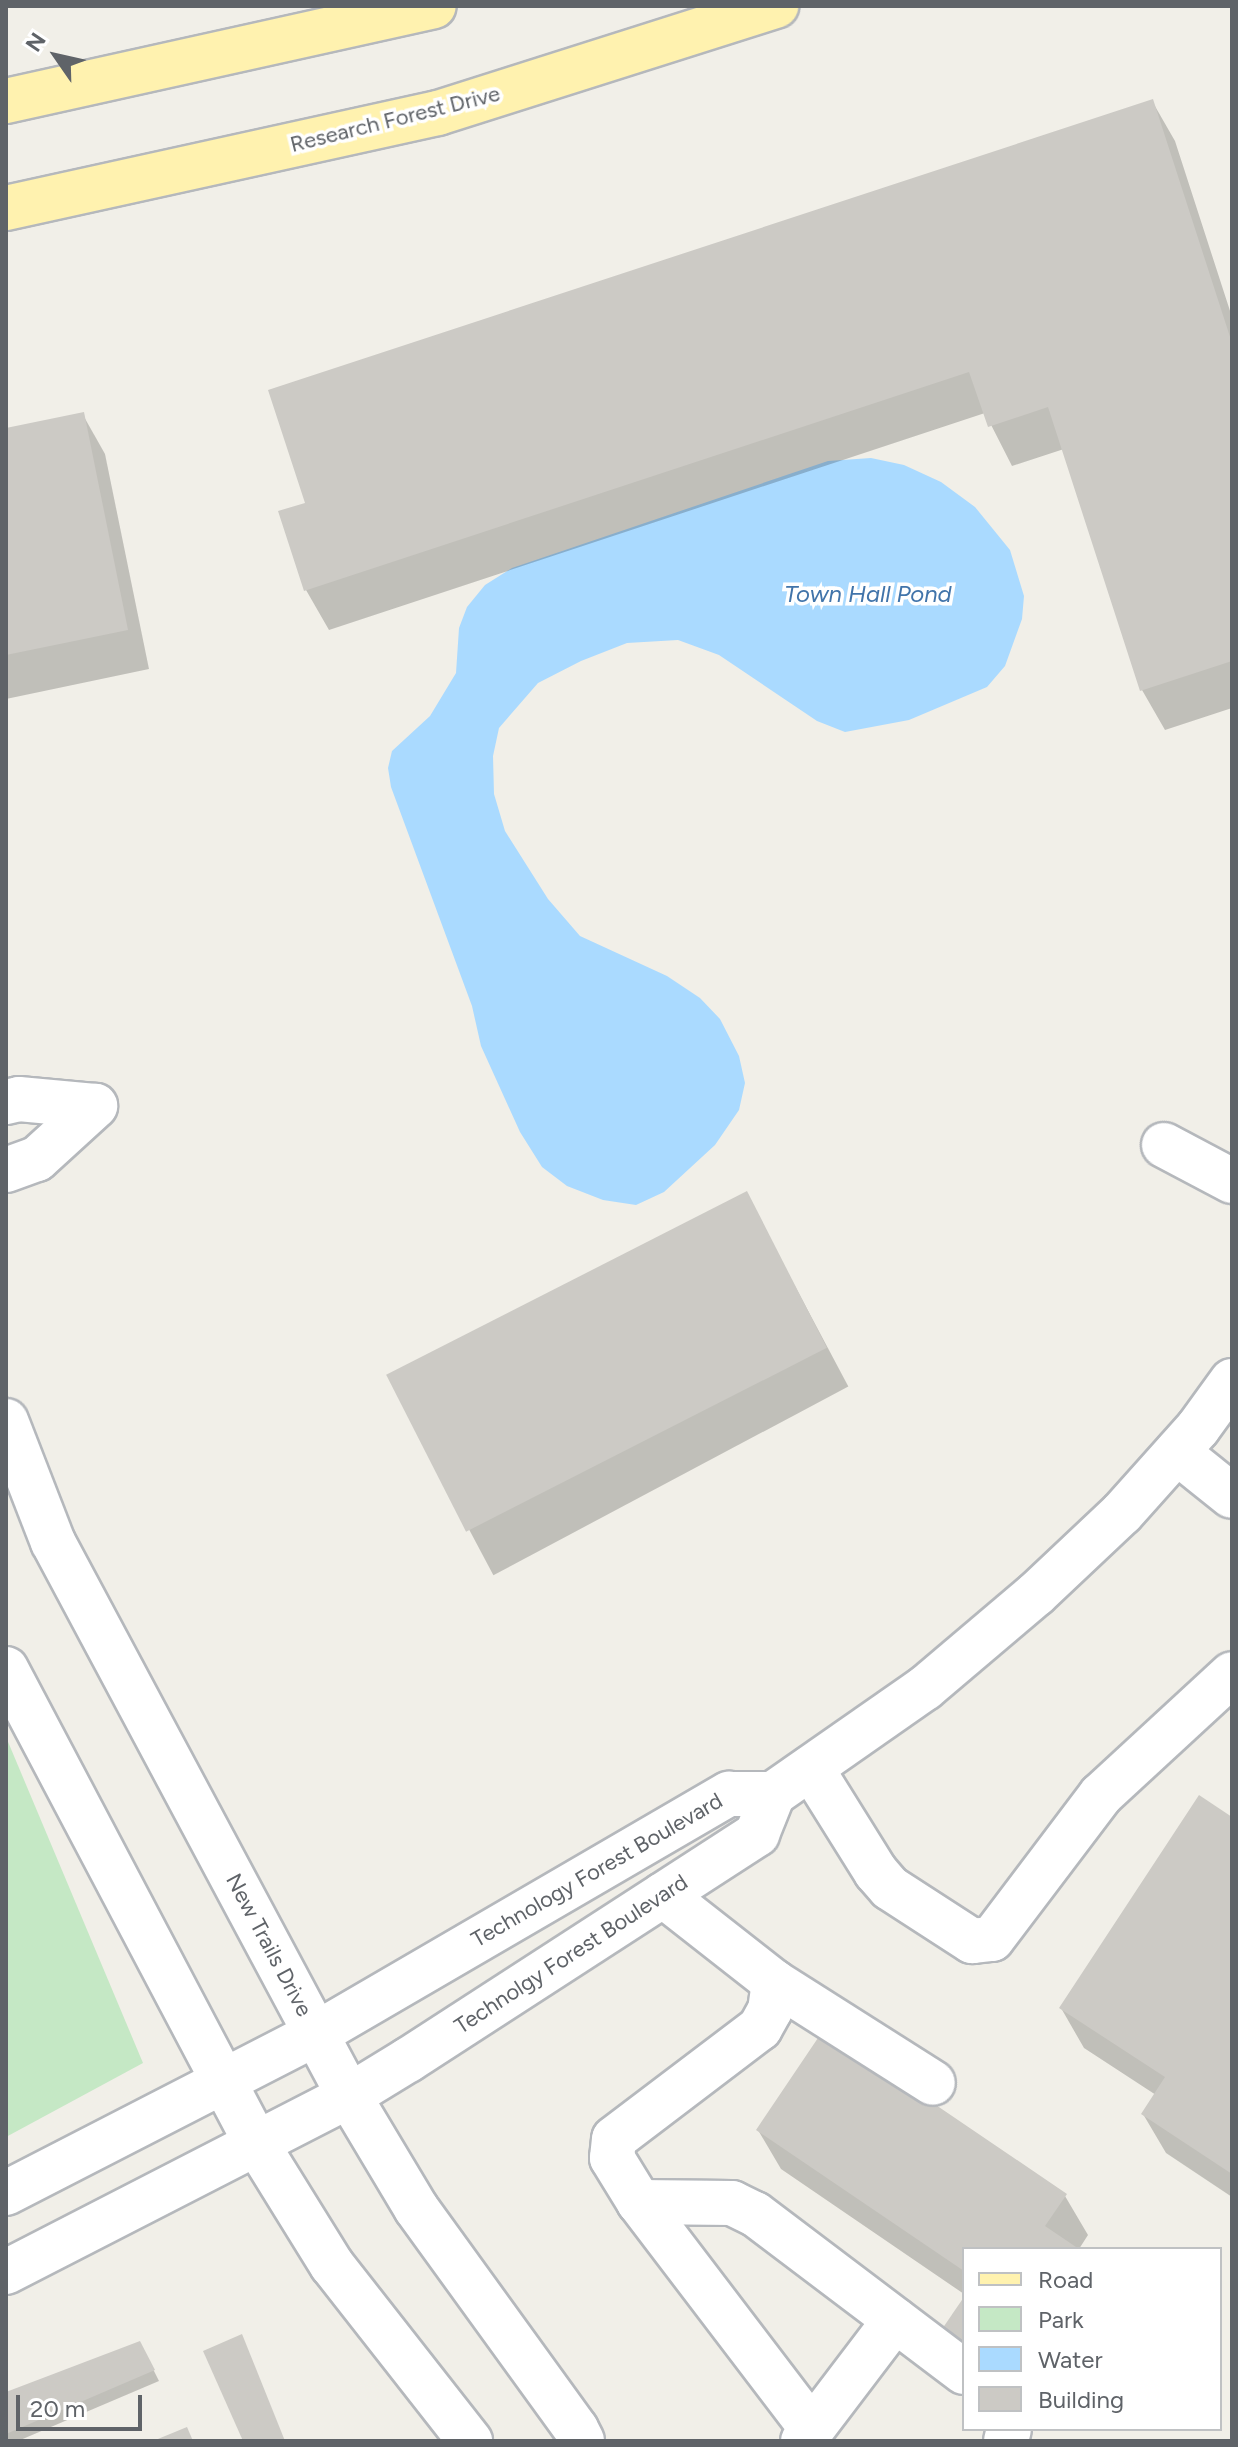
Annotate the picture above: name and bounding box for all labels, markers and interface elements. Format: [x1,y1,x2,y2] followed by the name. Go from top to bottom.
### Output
[16,16,96,96] north arrow
[20,28,52,57] text: N
[287,80,503,158] street label: Research Forest Drive
[784,580,952,608] water label: Town Hall Pond
[467,1787,727,1953] street label: Technology Forest Boulevard
[220,1869,318,2021] street label: New Trails Drive
[450,1869,692,2039] street label: Technolgy Forest Boulevard
[962,2247,1222,2431] legend
[1038,2265,1093,2294] text: Road
[1038,2305,1084,2334] text: Park
[1038,2345,1103,2374] text: Water
[20,2379,146,2429] scale bar
[1038,2385,1124,2414] text: Building
[30,2394,85,2423] text: 20 m

